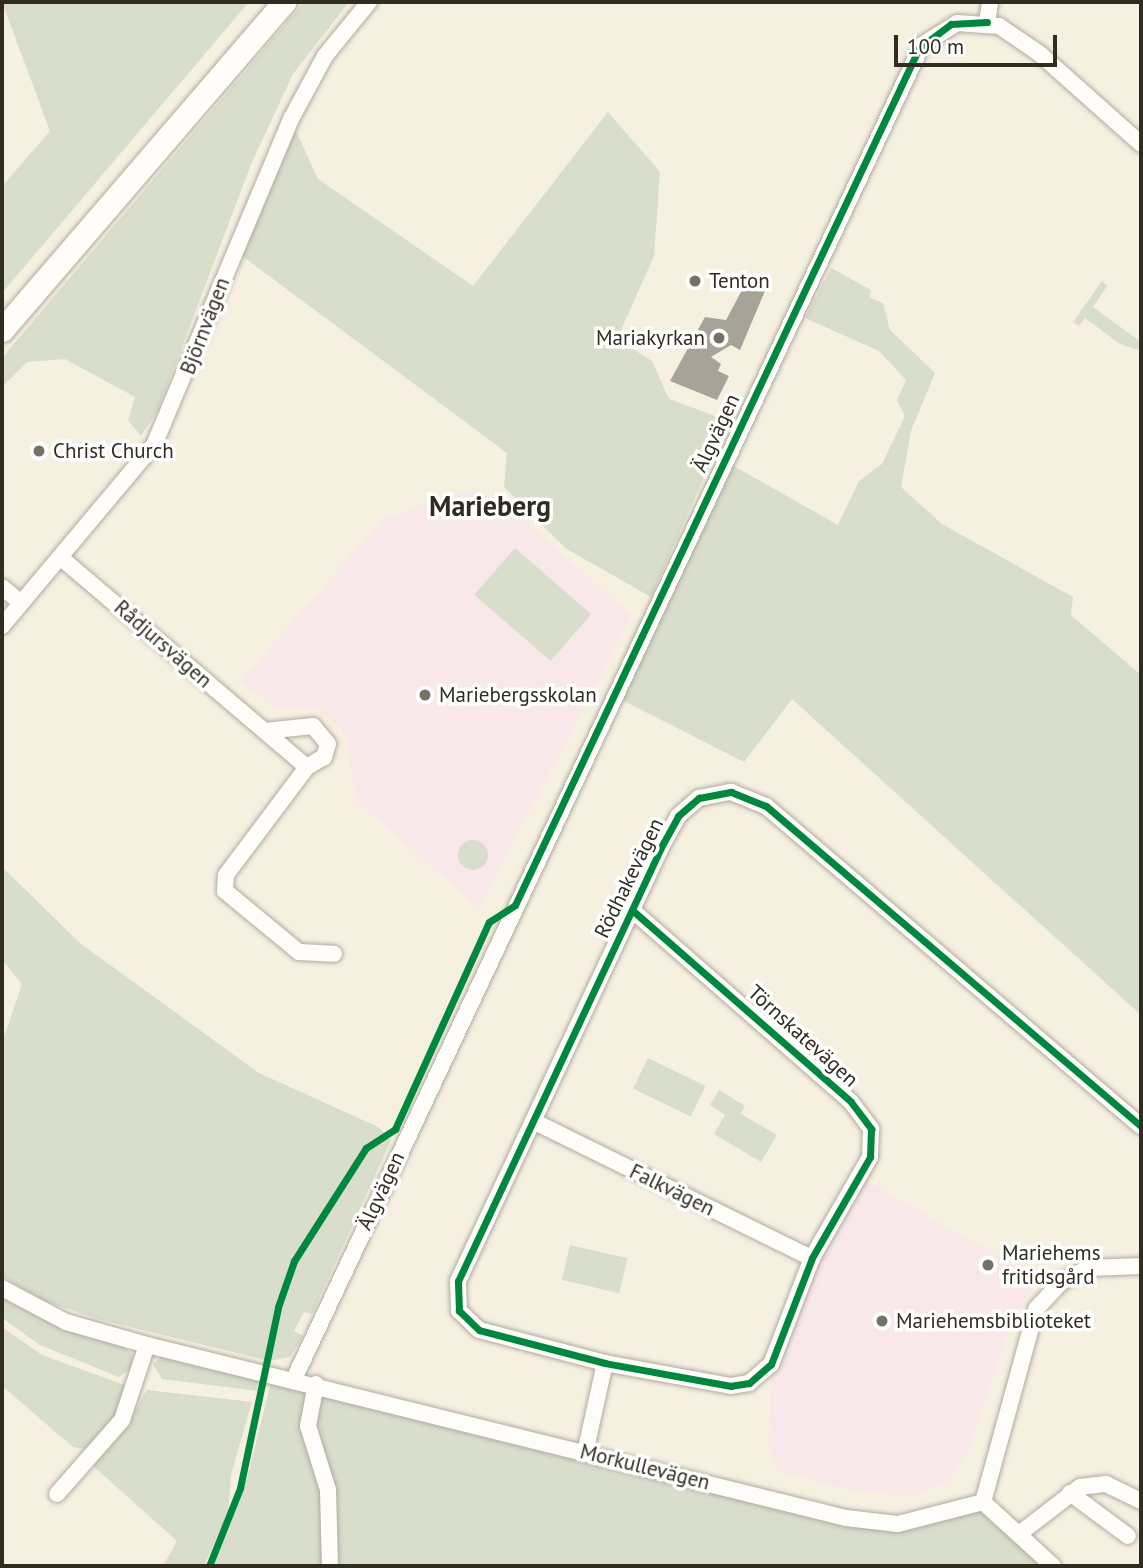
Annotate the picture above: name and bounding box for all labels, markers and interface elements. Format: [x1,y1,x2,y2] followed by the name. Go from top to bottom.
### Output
[898,21,1061,65] scale bar
[907,33,964,60] text: 100 m
[709,268,770,294] place label: Tenton
[687,273,703,289] marker: Tenton
[175,274,235,378] street label: Björnvägen
[596,325,705,351] place label: Mariakyrkan
[711,330,727,346] marker: Mariakyrkan
[687,390,745,476] street label: Älgvägen
[53,438,174,464] place label: Christ Church
[31,443,47,459] marker: Christ Church
[429,489,551,523] district label: Marieberg
[109,595,217,693] street label: Rådjursvägen
[439,682,597,708] place label: Mariebergsskolan
[417,687,433,703] marker: Mariebergsskolan
[589,814,669,942] street label: Rödhakevägen
[743,980,863,1092] street label: Törnskatevägen
[352,1148,410,1234] street label: Älgvägen
[625,1159,719,1221] street label: Falkvägen
[1002,1240,1101,1290] place label: Mariehems fritidsgård
[980,1257,996,1273] marker: Mariehems fritidsgård
[896,1308,1091,1334] place label: Mariehemsbiblioteket
[874,1313,890,1329] marker: Mariehemsbiblioteket
[578,1439,712,1495] street label: Morkullevägen

